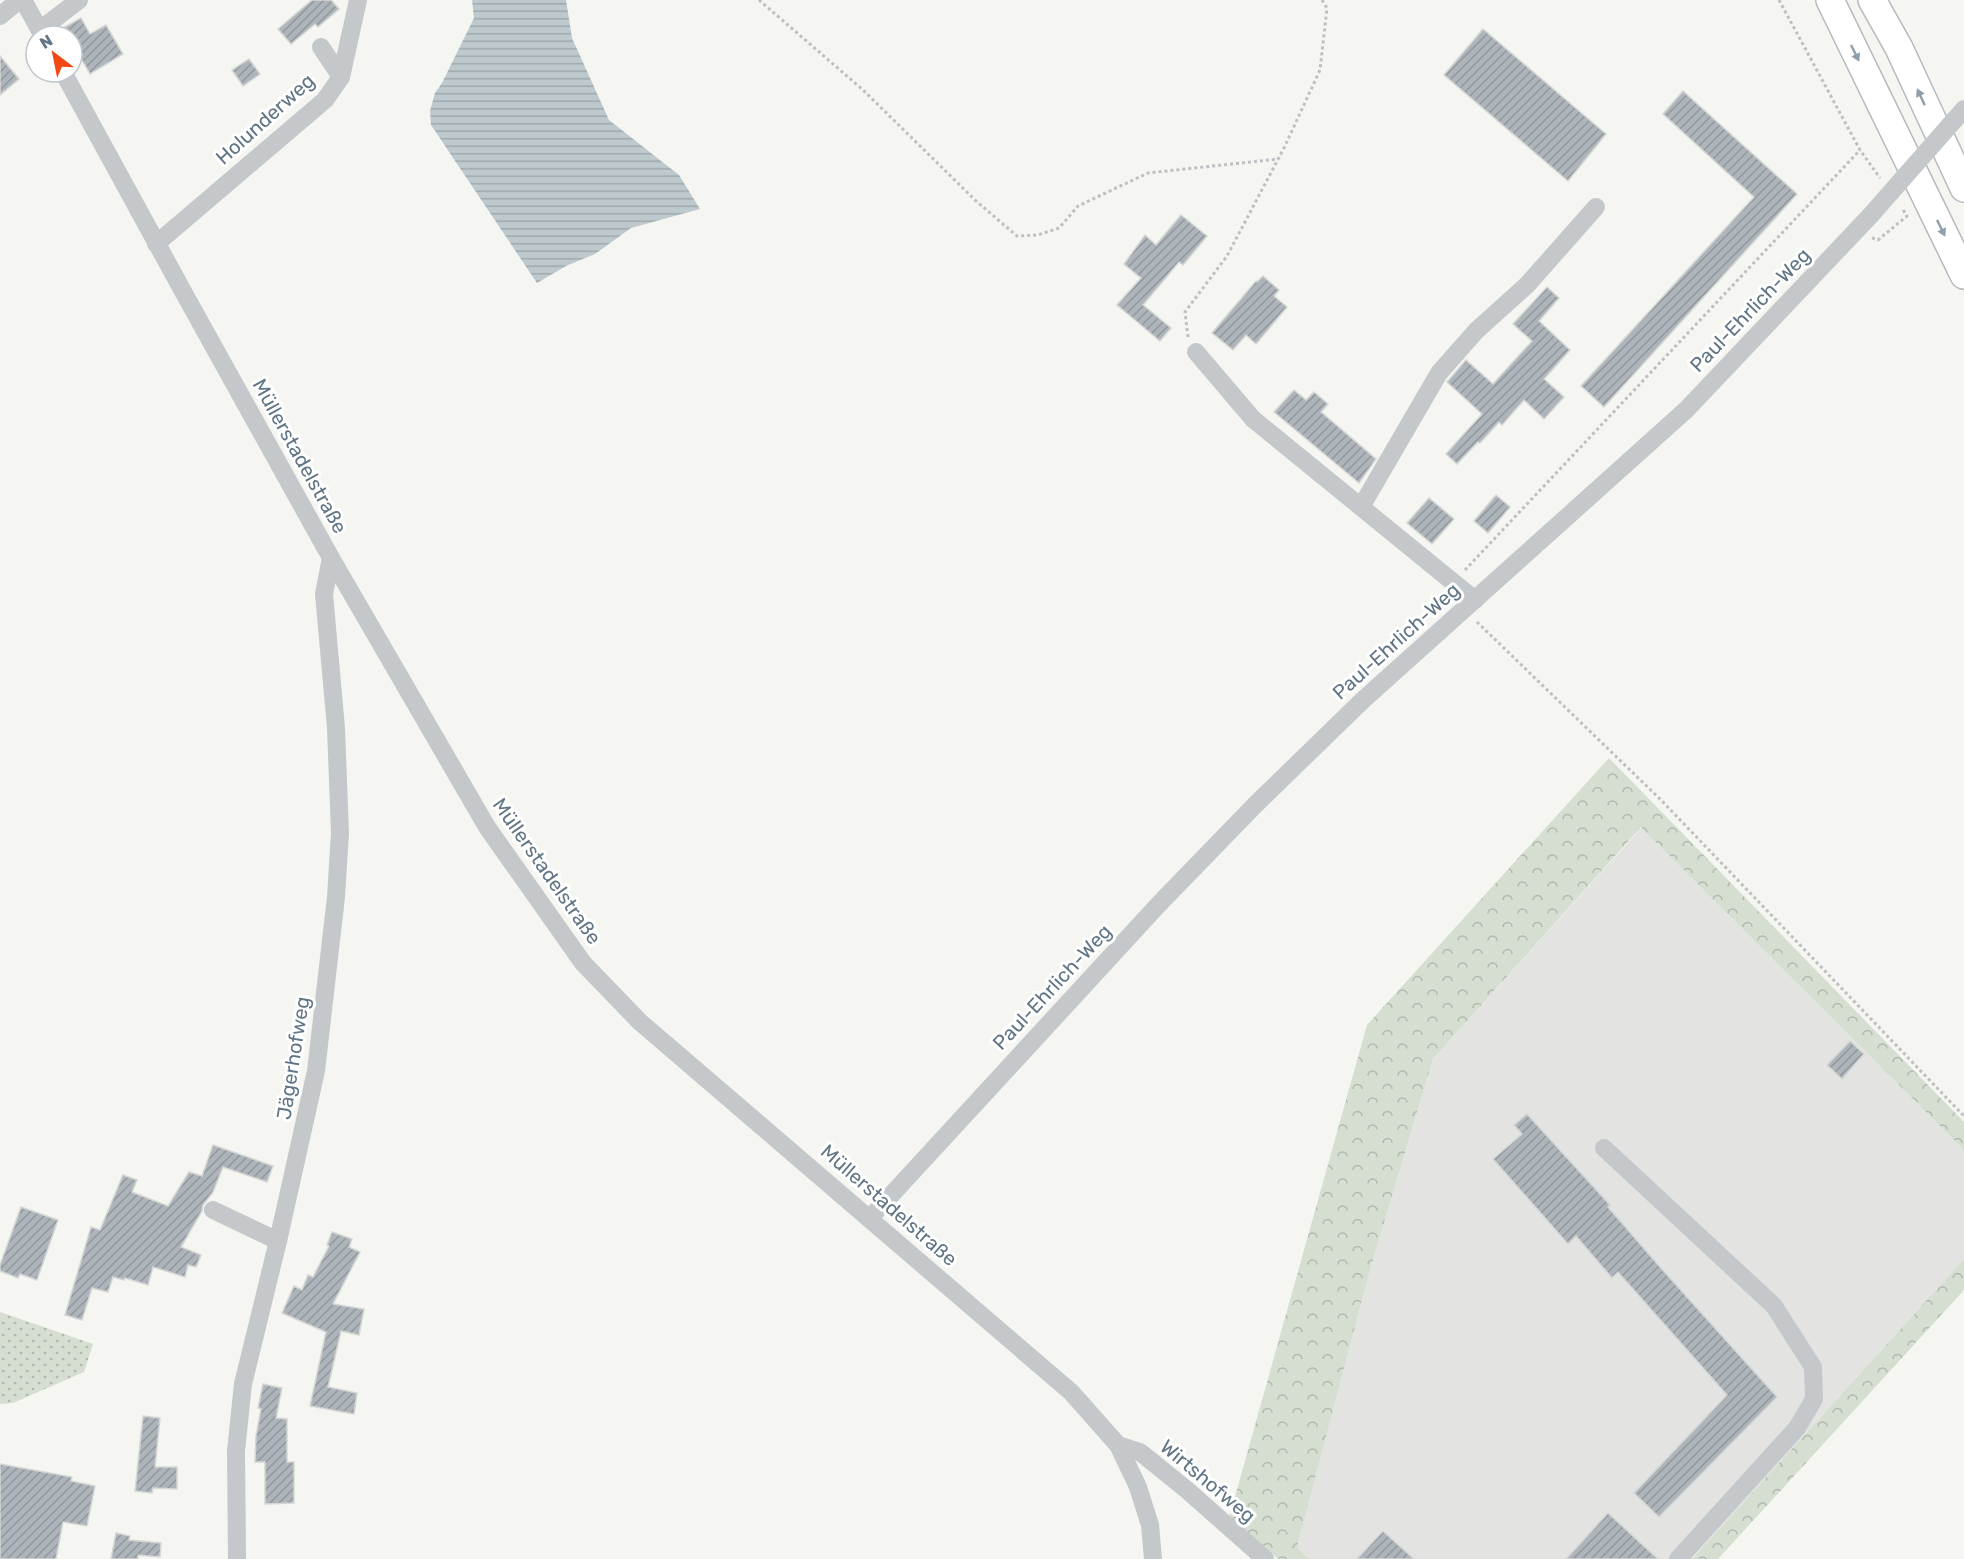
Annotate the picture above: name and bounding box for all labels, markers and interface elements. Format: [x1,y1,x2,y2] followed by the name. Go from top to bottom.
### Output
[24,24,84,84] north arrow
[36,31,56,53] text: N
[1851,44,1860,61] one-way arrow
[211,68,319,170] street label: Holunderweg
[1917,88,1926,105] one-way arrow
[1936,219,1946,236] one-way arrow
[1685,243,1815,377] street label: Paul-Ehrlich-Weg
[248,375,352,537] street label: Müllerstadelstraße
[1327,578,1465,704] street label: Paul-Ehrlich-Weg
[488,793,606,949] street label: Müllerstadelstraße
[988,919,1116,1055] street label: Paul-Ehrlich-Weg
[271,995,315,1121] street label: Jägerhofweg
[816,1139,962,1271] street label: Müllerstadelstraße
[1156,1434,1260,1528] street label: Wirtshofweg

